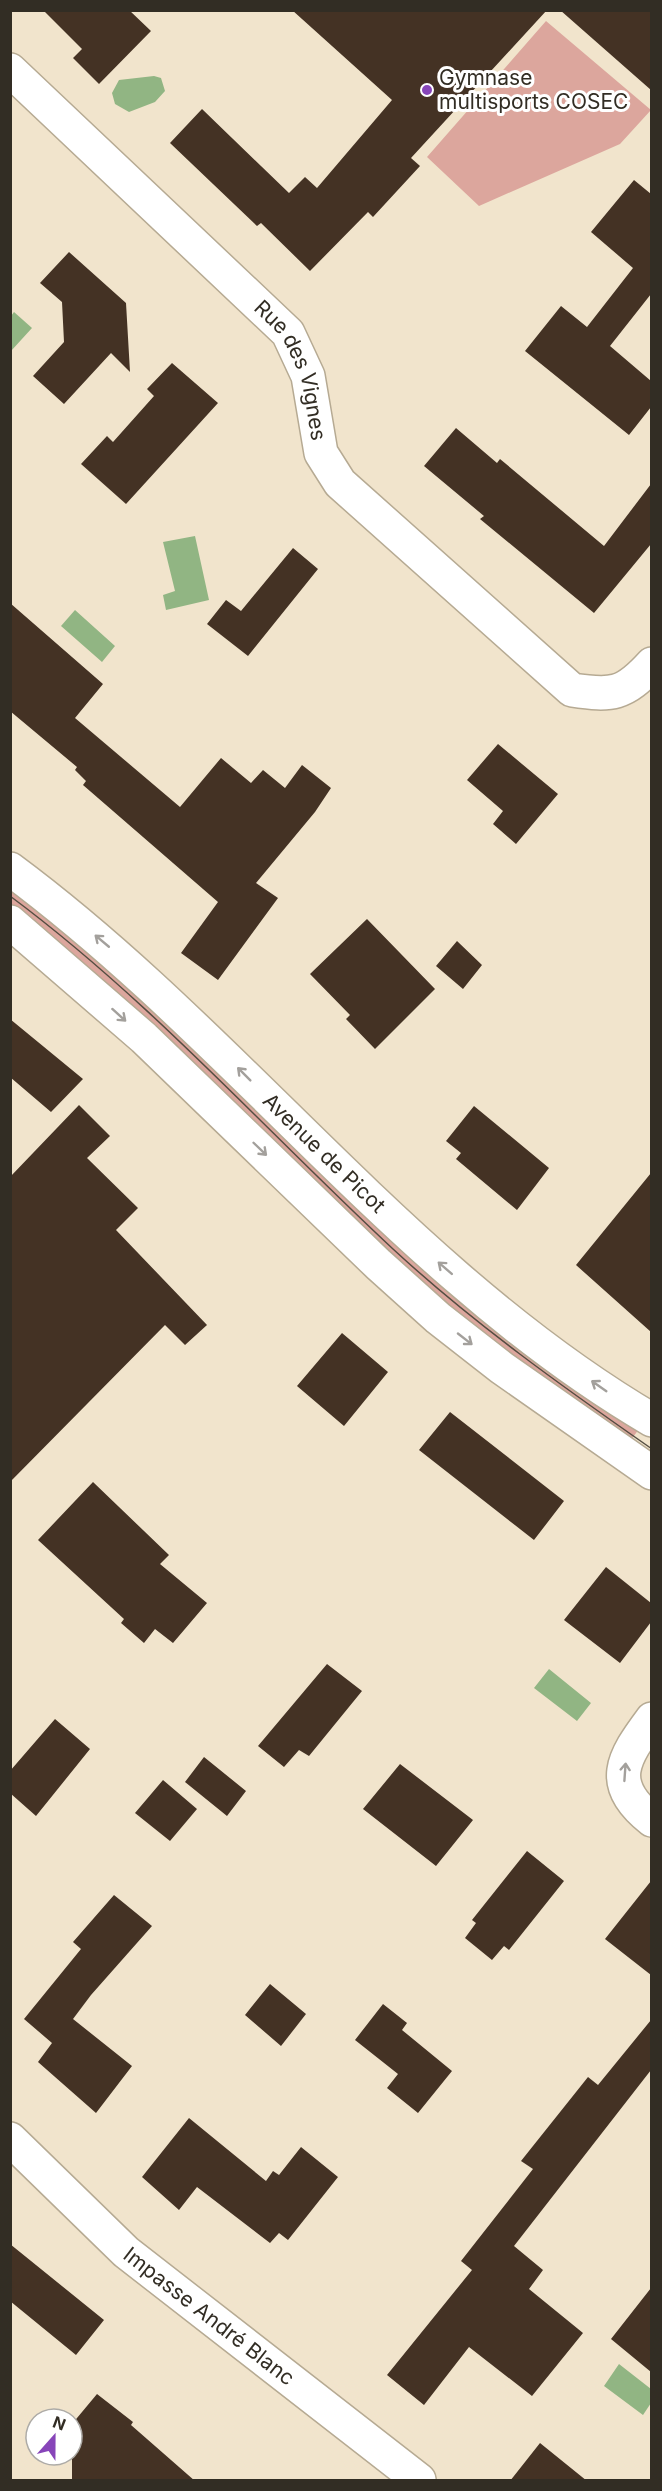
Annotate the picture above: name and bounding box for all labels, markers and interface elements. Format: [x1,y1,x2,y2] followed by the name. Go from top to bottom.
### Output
[439,65,628,114] place label: Gymnase multisports COSEC
[420,83,434,97] marker: Gymnase multisports COSEC
[249,295,332,442] street label: Rue des Vignes
[95,934,110,948] one-way arrow
[111,1008,126,1022] one-way arrow
[236,1067,251,1082] one-way arrow
[258,1088,391,1218] street label: Avenue de Picot
[252,1142,267,1157] one-way arrow
[437,1261,452,1275] one-way arrow
[456,1332,472,1345] one-way arrow
[592,1380,608,1393] one-way arrow
[619,1763,630,1782] one-way arrow
[119,2242,300,2390] street label: Impasse André Blanc
[24,2407,84,2467] north arrow
[50,2411,69,2435] text: N

